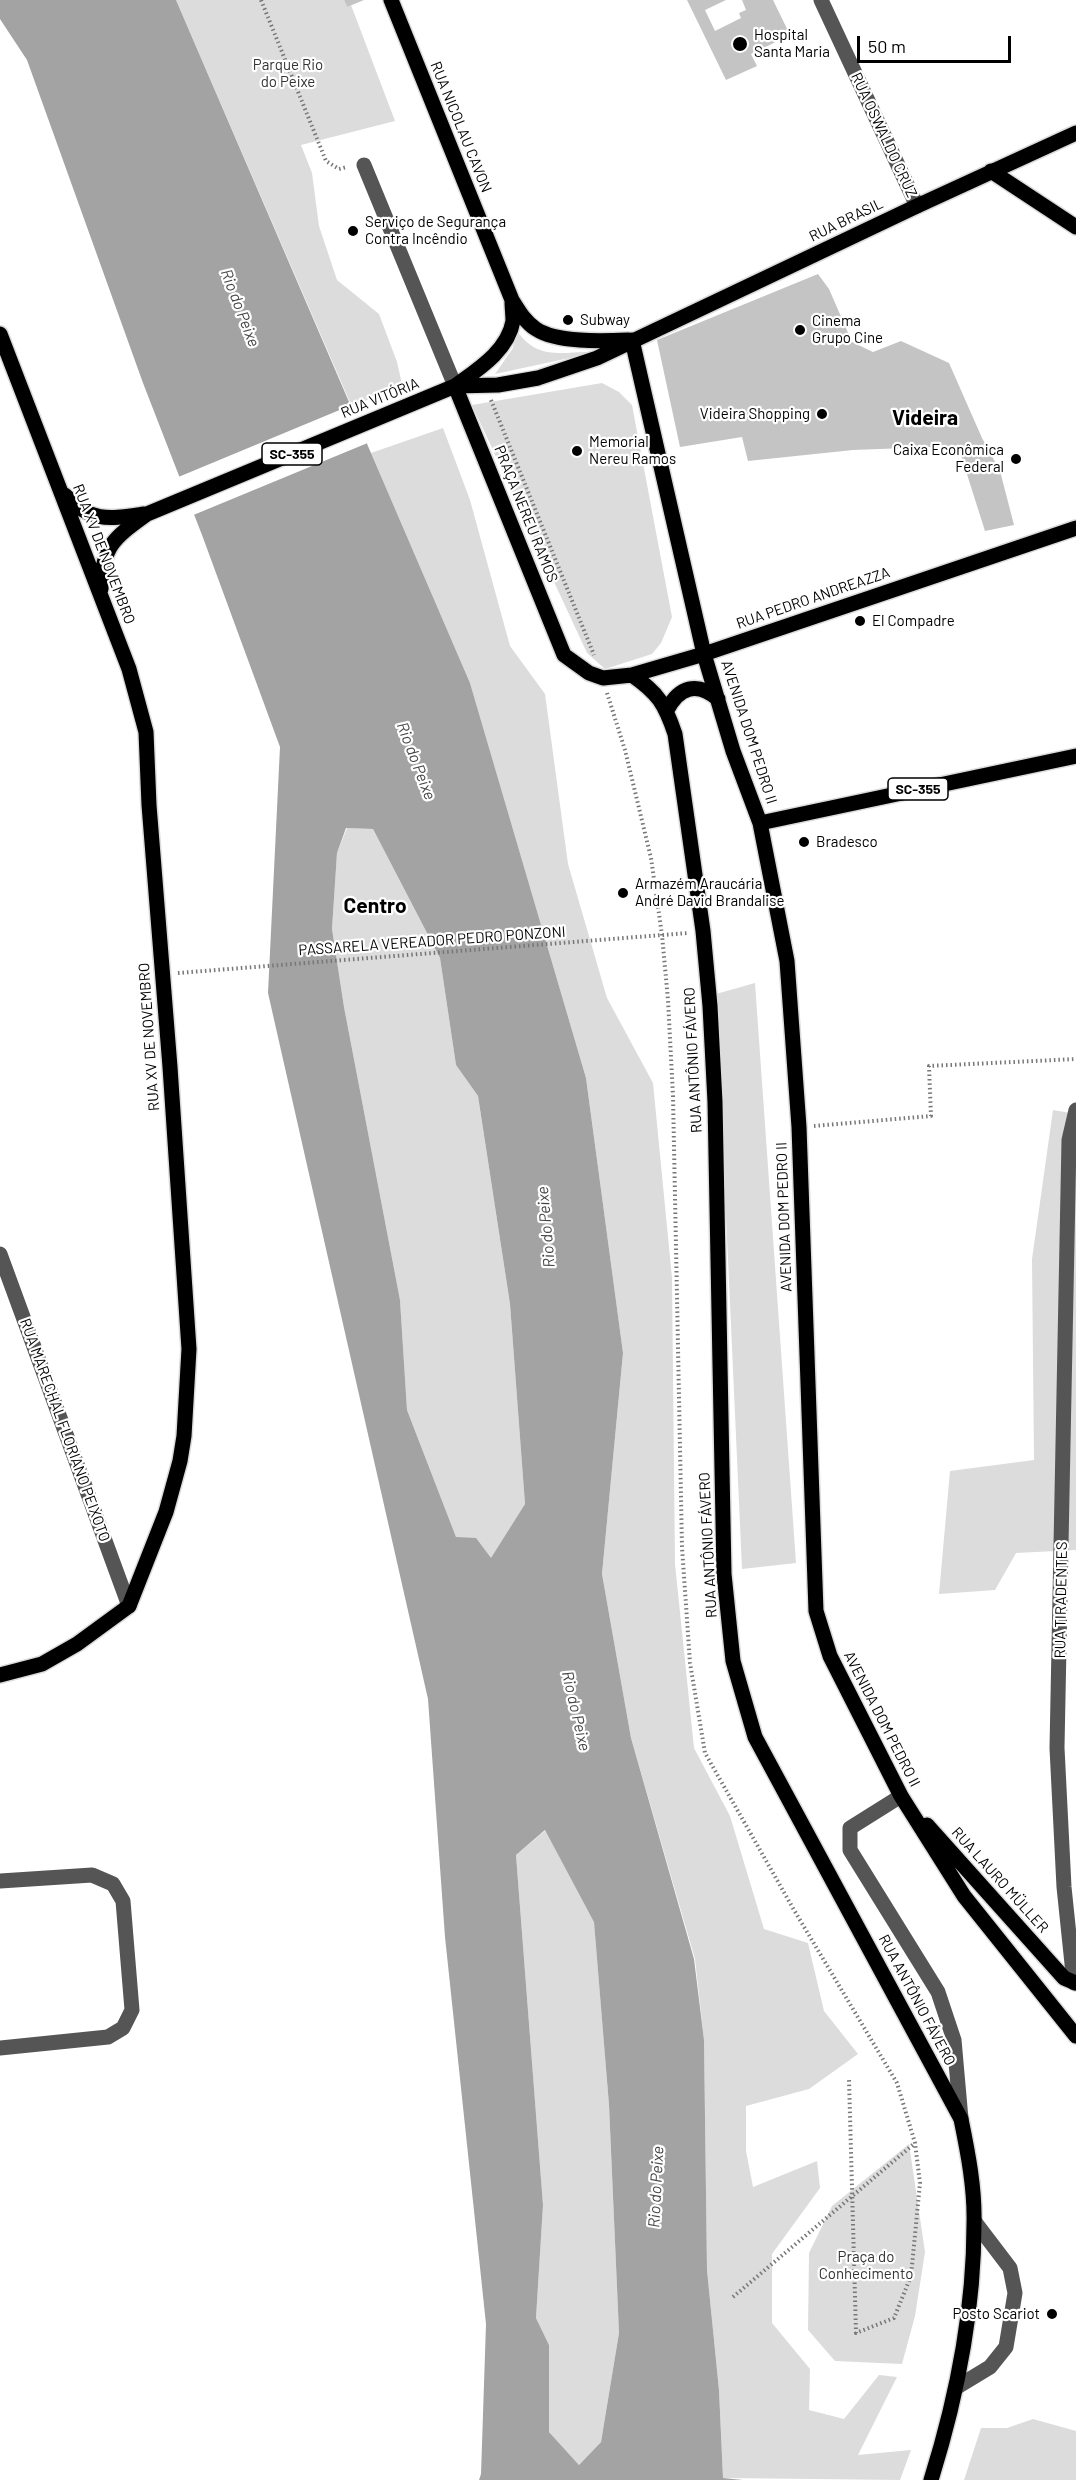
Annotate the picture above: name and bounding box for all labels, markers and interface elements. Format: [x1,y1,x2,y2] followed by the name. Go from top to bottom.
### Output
[860,24,1014,62] scale bar
[754,26,830,61] place label: Hospital Santa Maria
[731,35,749,53] marker: Hospital Santa Maria
[868,35,906,57] text: 50 m
[253,56,323,91] park label: Parque Rio do Peixe
[426,59,496,195] street label: RUA NICOLAU CAVON
[847,70,921,200] street label: RUA OSWALDO CRUZ
[806,194,886,246] street label: RUA BRASIL
[365,213,506,248] place label: Serviço de Segurança Contra Incêndio
[346,224,360,238] marker: Serviço de Segurança Contra Incêndio
[216,266,264,350] water label: Rio do Peixe
[580,311,630,329] place label: Subway
[812,312,883,347] place label: Cinema Grupo Cine
[561,313,575,327] marker: Subway
[793,323,807,337] marker: Cinema Grupo Cine
[338,374,422,422] street label: RUA VITÓRIA
[700,405,810,423] place label: Videira Shopping
[892,405,958,431] district label: Videira
[815,407,829,421] marker: Videira Shopping
[589,433,676,468] place label: Memorial Nereu Ramos
[893,441,1004,476] place label: Caixa Econômica Federal
[262,443,322,465] road number: SC-355
[490,443,562,585] street label: PRAÇA NEREU RAMOS
[570,444,584,458] marker: Memorial Nereu Ramos
[1009,452,1023,466] marker: Caixa Econômica Federal
[69,481,139,627] street label: RUA XV DE NOVEMBRO
[734,563,892,633] street label: RUA PEDRO ANDREAZZA
[872,612,955,630] place label: El Compadre
[853,614,867,628] marker: El Compadre
[717,658,781,806] street label: AVENIDA DOM PEDRO II
[392,719,440,803] water label: Rio do Peixe
[888,778,948,800] road number: SC-355
[816,833,878,851] place label: Bradesco
[797,835,811,849] marker: Bradesco
[635,875,784,910] place label: Armazém Araucária André David Brandalise
[616,886,630,900] marker: Armazém Araucária André David Brandalise
[343,893,407,919] district label: Centro
[298,923,566,959] street label: PASSARELA VEREADOR PEDRO PONZONI
[135,962,163,1112] street label: RUA XV DE NOVEMBRO
[680,987,706,1133] street label: RUA ANTÔNIO FÁVERO
[772,1142,796,1292] street label: AVENIDA DOM PEDRO II
[533,1186,559,1268] water label: Rio do Peixe
[16,1316,114,1544] street label: RUA MARECHAL FLORIANO PEIXOTO
[695,1472,721,1618] street label: RUA ANTÔNIO FÁVERO
[1051,1541,1071,1659] street label: RUA TIRADENTES
[840,1648,924,1790] street label: AVENIDA DOM PEDRO II
[557,1669,595,1753] water label: Rio do Peixe
[948,1823,1052,1937] street label: RUA LAURO MÜLLER
[875,1931,959,2069] street label: RUA ANTÔNIO FÁVERO
[644,2146,668,2228] water label: Rio do Peixe
[819,2248,913,2283] park label: Praça do Conhecimento
[953,2305,1040,2323] place label: Posto Scariot
[1045,2307,1059,2321] marker: Posto Scariot

